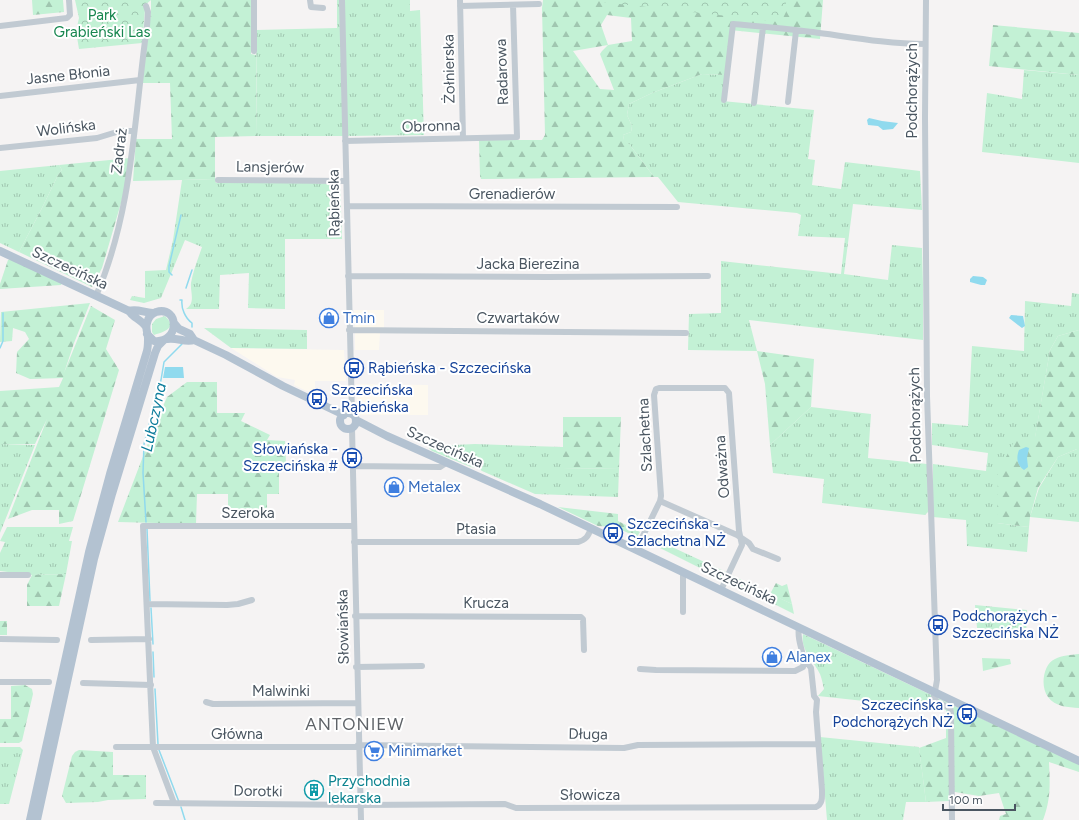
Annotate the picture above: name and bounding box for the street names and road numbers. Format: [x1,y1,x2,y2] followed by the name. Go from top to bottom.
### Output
[439,34,459,104] street label: Żołnierska
[492,39,512,105] street label: Radarowa
[903,43,921,139] street label: Podchorążych
[25,62,111,88] street label: Jasne Błonia
[35,115,97,141] street label: Wolińska
[401,116,461,136] street label: Obronna
[107,127,131,175] street label: Zadraż
[236,157,305,177] street label: Lansjerów
[324,169,344,237] street label: Rąbieńska
[469,185,555,203] street label: Grenadierów
[29,243,111,293] street label: Szczecińska
[477,255,579,273] street label: Jacka Bierezina
[476,309,560,327] street label: Czwartaków
[905,367,925,463] street label: Podchorążych
[634,398,656,472] street label: Szlachetna
[404,422,486,472] street label: Szczecińska
[711,435,733,499] street label: Odważna
[221,504,275,522] street label: Szeroka
[456,520,496,538] street label: Ptasia
[698,558,780,608] street label: Szczecińska
[333,589,353,665] street label: Słowiańska
[463,594,509,612] street label: Krucza
[252,682,310,700] street label: Malwinki
[211,725,263,743] street label: Główna
[568,725,608,743] street label: Długa
[233,782,283,800] street label: Dorotki
[560,786,620,804] street label: Słowicza

